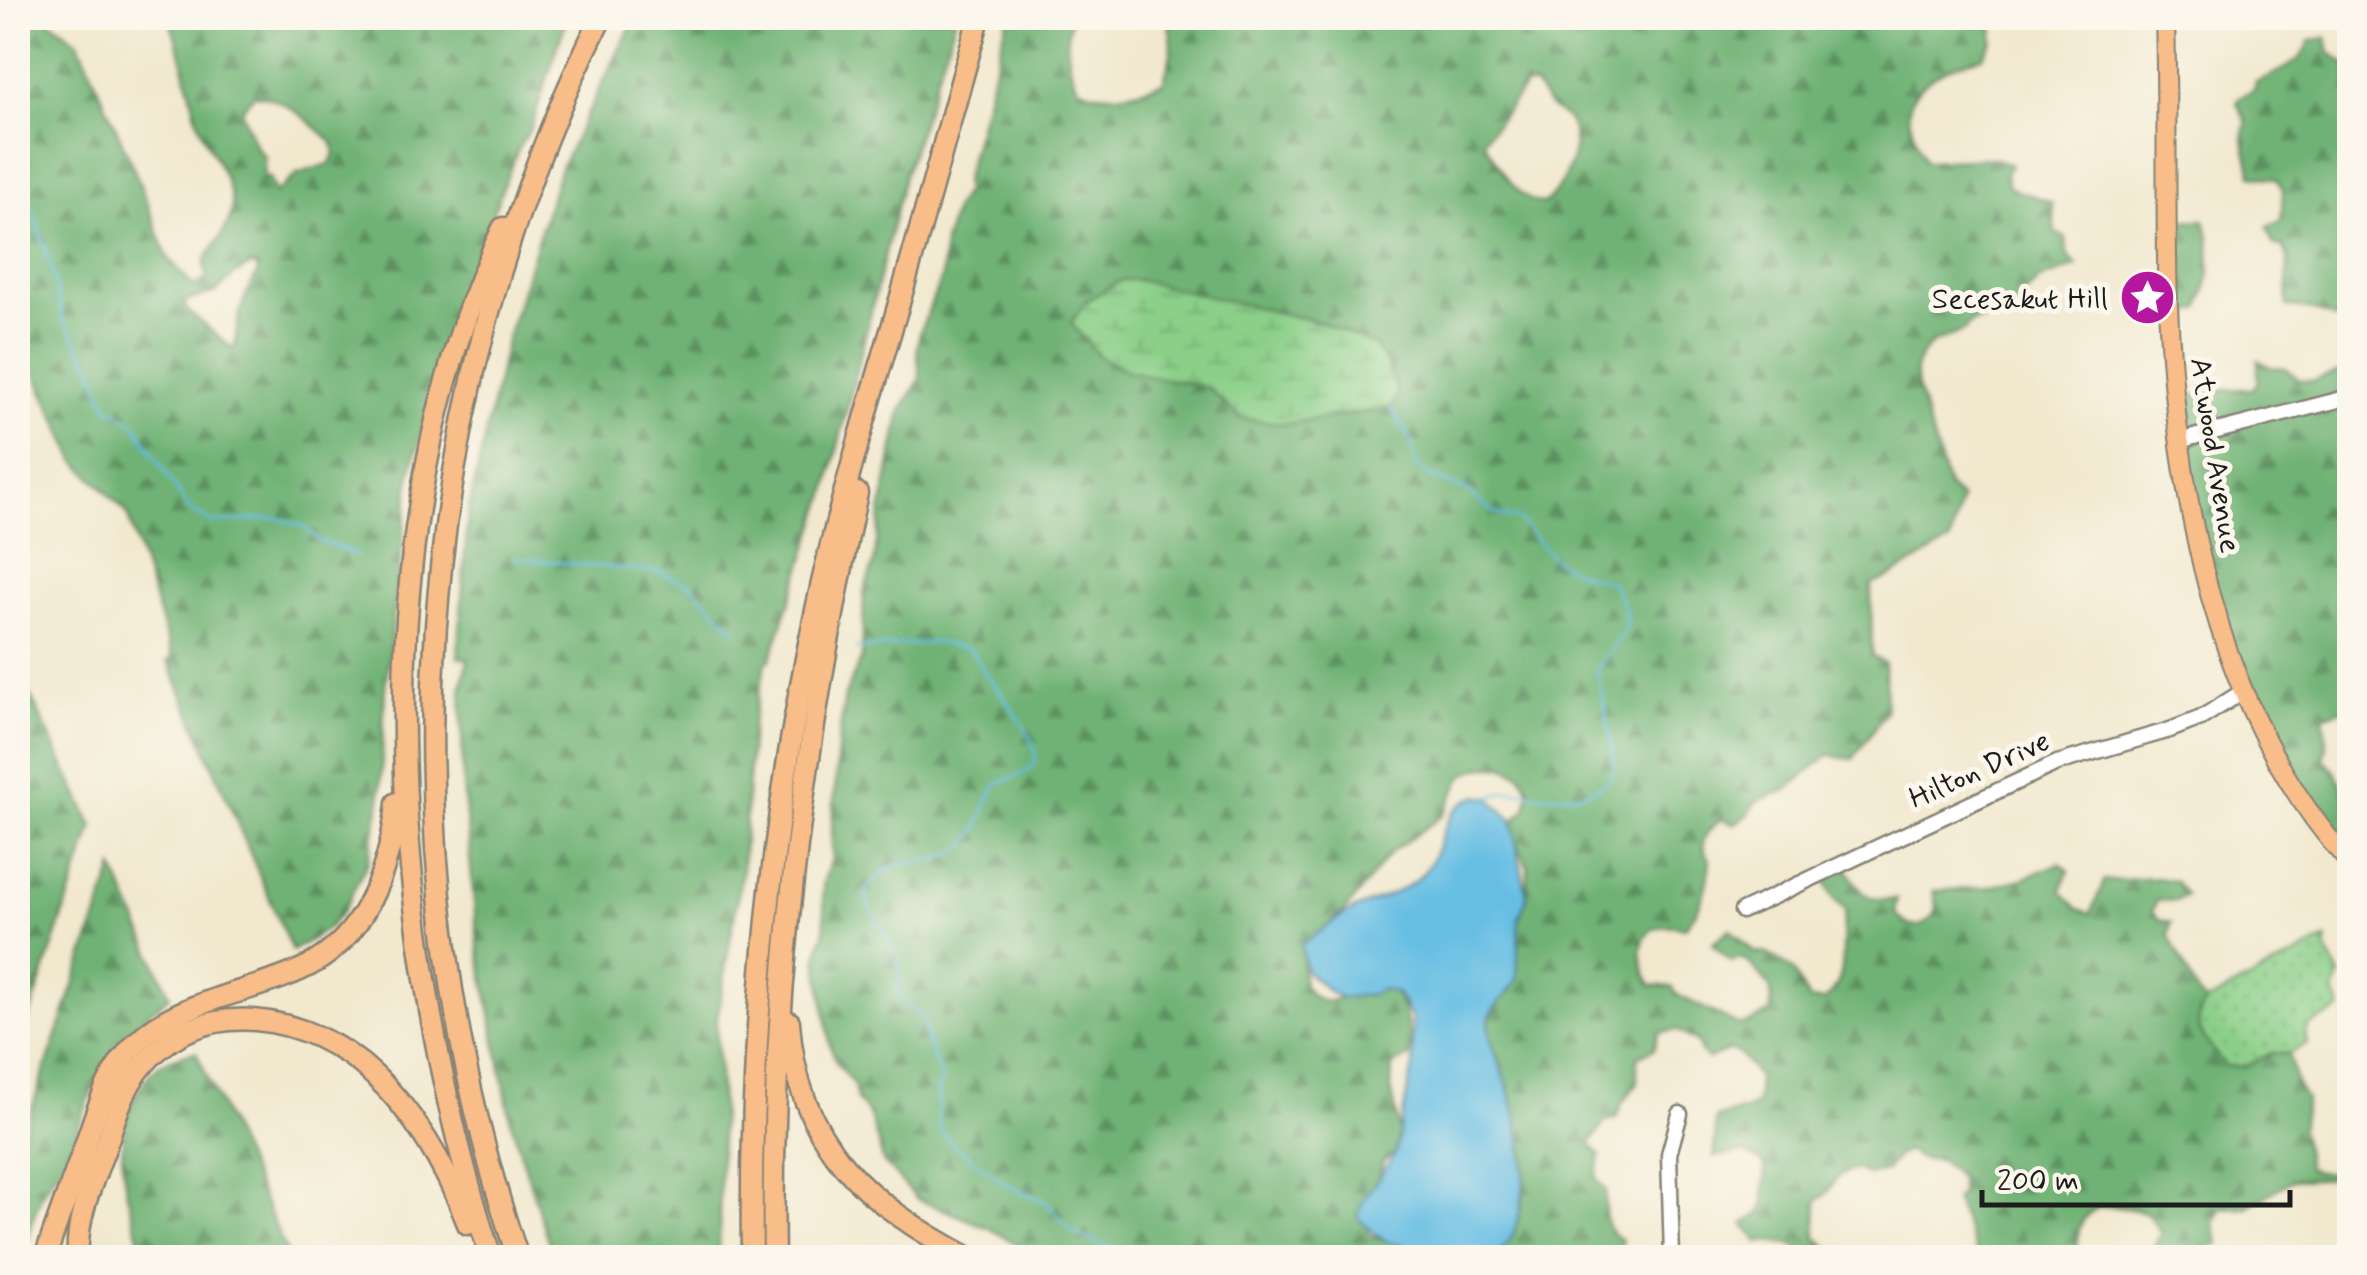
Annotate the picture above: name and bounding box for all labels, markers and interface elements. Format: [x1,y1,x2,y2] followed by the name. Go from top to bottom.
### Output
[2117,268,2177,328] place icon: Secesakut Hill
[1932,280,2108,319] place label: Secesakut Hill
[2180,355,2249,556] street label: Atwood Avenue
[1903,722,2056,819] street label: Hilton Drive
[1982,1145,2290,1207] scale bar
[1997,1162,2079,1201] text: 200 m

